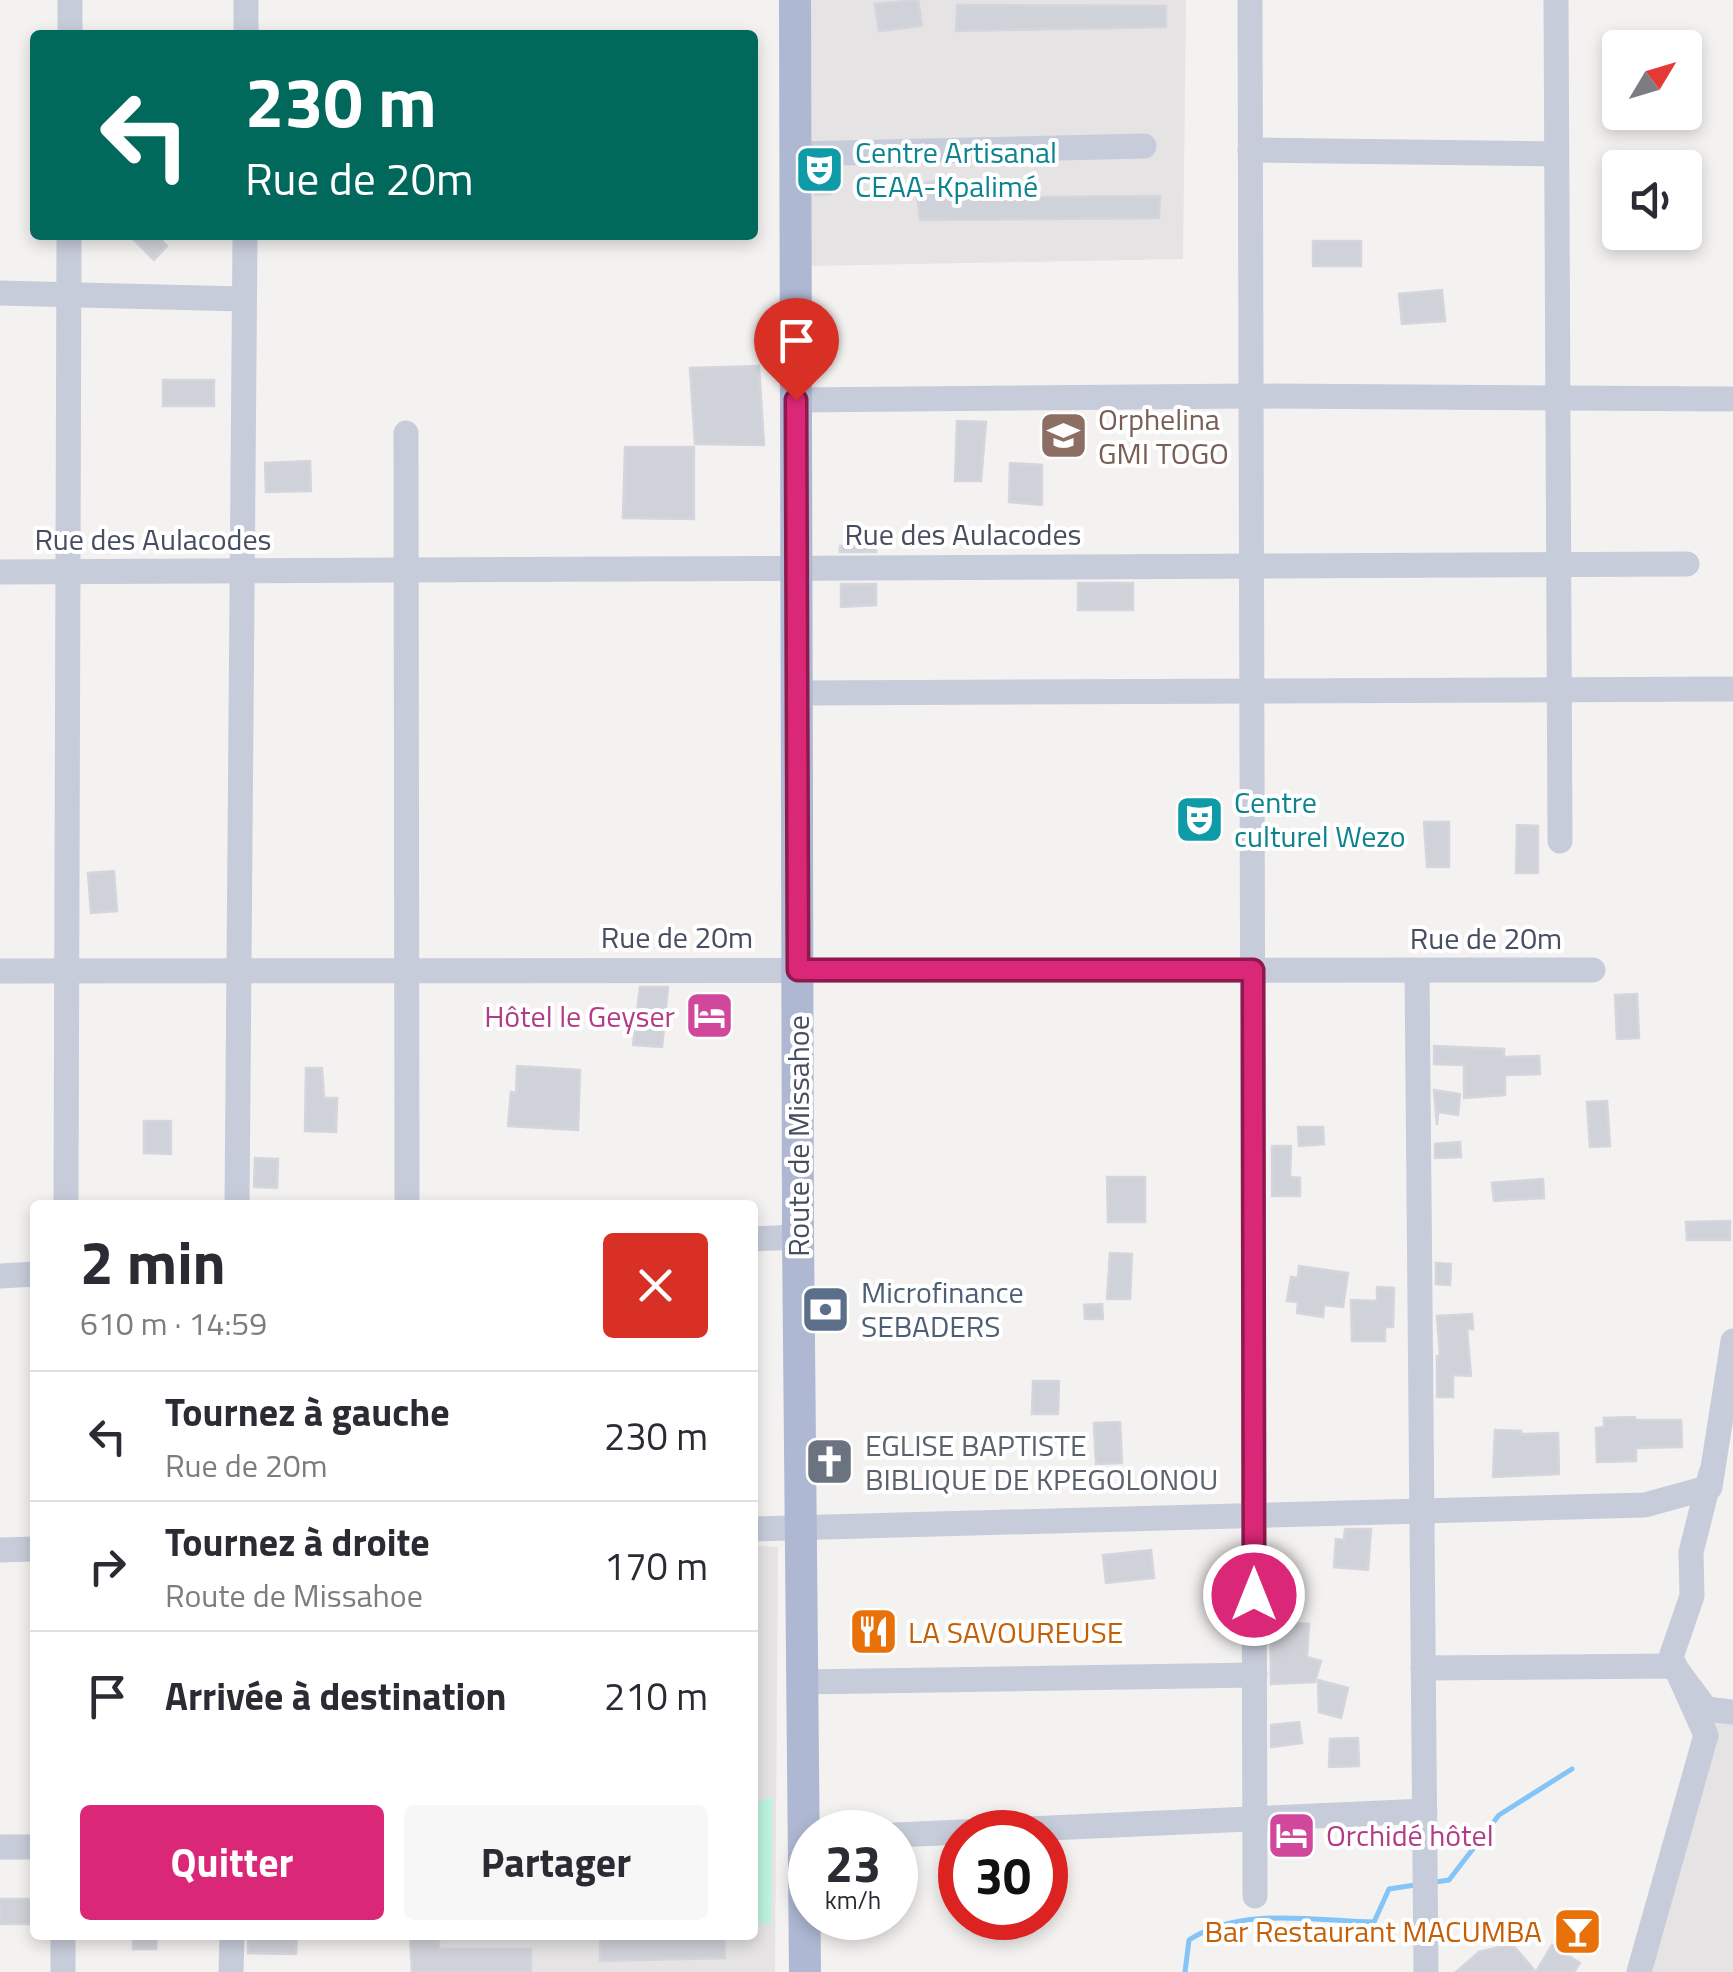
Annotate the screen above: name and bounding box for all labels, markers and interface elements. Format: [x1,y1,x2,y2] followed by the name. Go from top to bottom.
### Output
[1602,30,1702,130] north arrow
[1602,30,1702,250] map controls
[245,48,437,154] text: 230 m
[80,70,210,200] icon: left
[855,129,1057,209] place label: Centre Artisanal CEAA-Kpalimé
[794,143,846,195] theatre icon: Centre Artisanal CEAA-Kpalimé
[245,144,474,212] text: Rue de 20m
[1602,150,1702,250] button: sound
[754,298,839,401] pin
[769,313,824,368] icon: arrive
[1098,396,1229,476] place label: Orphelina GMI TOGO
[1037,410,1089,462] school or university icon: Orphelina GMI TOGO
[844,511,1082,557] street label: Rue des Aulacodes
[34,516,272,562] street label: Rue des Aulacodes
[1234,779,1406,859] place label: Centre culturel Wezo
[1173,793,1225,845] theatre icon: Centre culturel Wezo
[601,914,753,960] street label: Rue de 20m
[1410,915,1562,961] street label: Rue de 20m
[684,990,736,1042] hotel icon: Hôtel le Geyser
[484,993,675,1039] place label: Hôtel le Geyser
[775,1015,821,1257] street label: Route de Missahoe
[80,1216,226,1307] text: 2 min
[603,1233,708,1338] button: close
[861,1269,1024,1349] place label: Microfinance SEBADERS
[800,1283,852,1335] bank icon: Microfinance SEBADERS
[80,1299,267,1347] text: 610 m · 14:59
[165,1383,450,1441] text: Tournez à gauche
[604,1407,708,1465] text: 230 m
[80,1409,135,1464] icon: left
[865,1422,1218,1502] place label: EGLISE BAPTISTE BIBLIQUE DE KPEGOLONOU
[804,1436,856,1488] church icon: EGLISE BAPTISTE BIBLIQUE DE KPEGOLONOU
[165,1441,328,1489] text: Rue de 20m
[165,1513,430,1571] text: Tournez à droite
[604,1537,708,1595] text: 170 m
[80,1539,135,1594] icon: right
[1202,1543,1306,1647] position arrow
[165,1571,423,1619] text: Route de Missahoe
[847,1606,899,1658] restaurant icon: LA SAVOUREUSE
[908,1609,1123,1655] place label: LA SAVOUREUSE
[165,1667,507,1725] text: Arrivée à destination
[604,1667,708,1725] text: 210 m
[80,1669,135,1724] icon: arrive
[80,1805,384,1920] button: Quitter
[404,1805,708,1920] button: Partager
[1265,1809,1317,1861] hotel icon: Orchidé hôtel
[938,1810,1068,1940] speed limit sign: 30
[1326,1812,1494,1858] place label: Orchidé hôtel
[825,1825,881,1901] text: 23
[825,1881,881,1919] text: km/h
[1551,1905,1603,1957] bar icon: Bar Restaurant MACUMBA
[1205,1908,1542,1954] place label: Bar Restaurant MACUMBA

